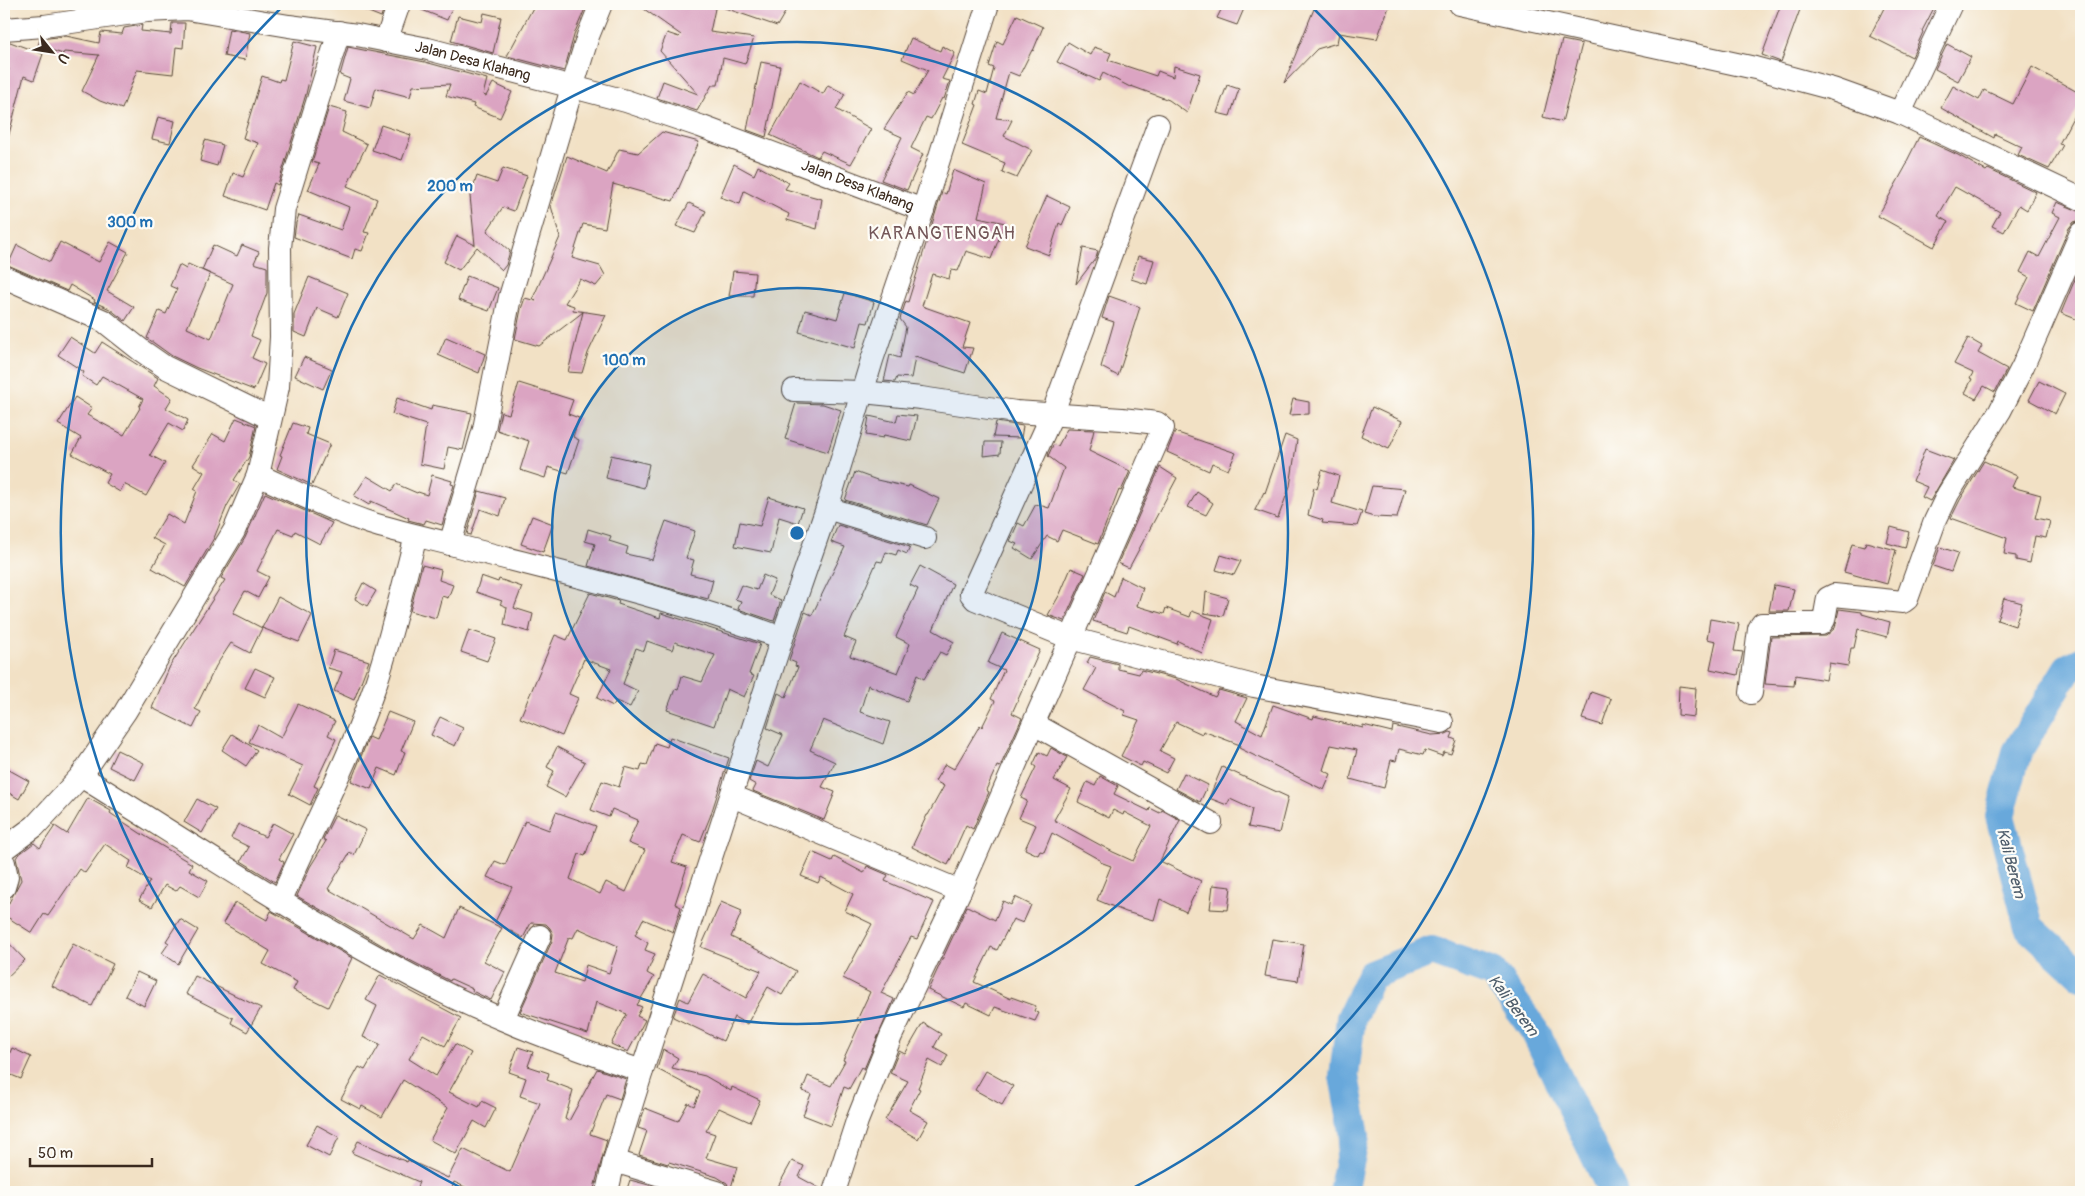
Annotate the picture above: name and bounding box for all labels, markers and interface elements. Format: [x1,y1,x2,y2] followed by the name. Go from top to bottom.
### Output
[28,28,78,78] north arrow
[413,38,533,86] street label: Jalan Desa Klahang
[53,50,73,67] text: U
[799,156,917,216] street label: Jalan Desa Klahang
[427,177,473,196] text: 200 m
[107,213,153,232] text: 300 m
[868,222,1016,245] district label: KARANGTENGAH
[603,351,645,370] text: 100 m
[788,524,806,542] centre of rings
[1992,826,2030,901] water label: Kali Berem
[1484,971,1543,1041] water label: Kali Berem
[30,1136,152,1168] scale bar
[38,1144,73,1163] text: 50 m

